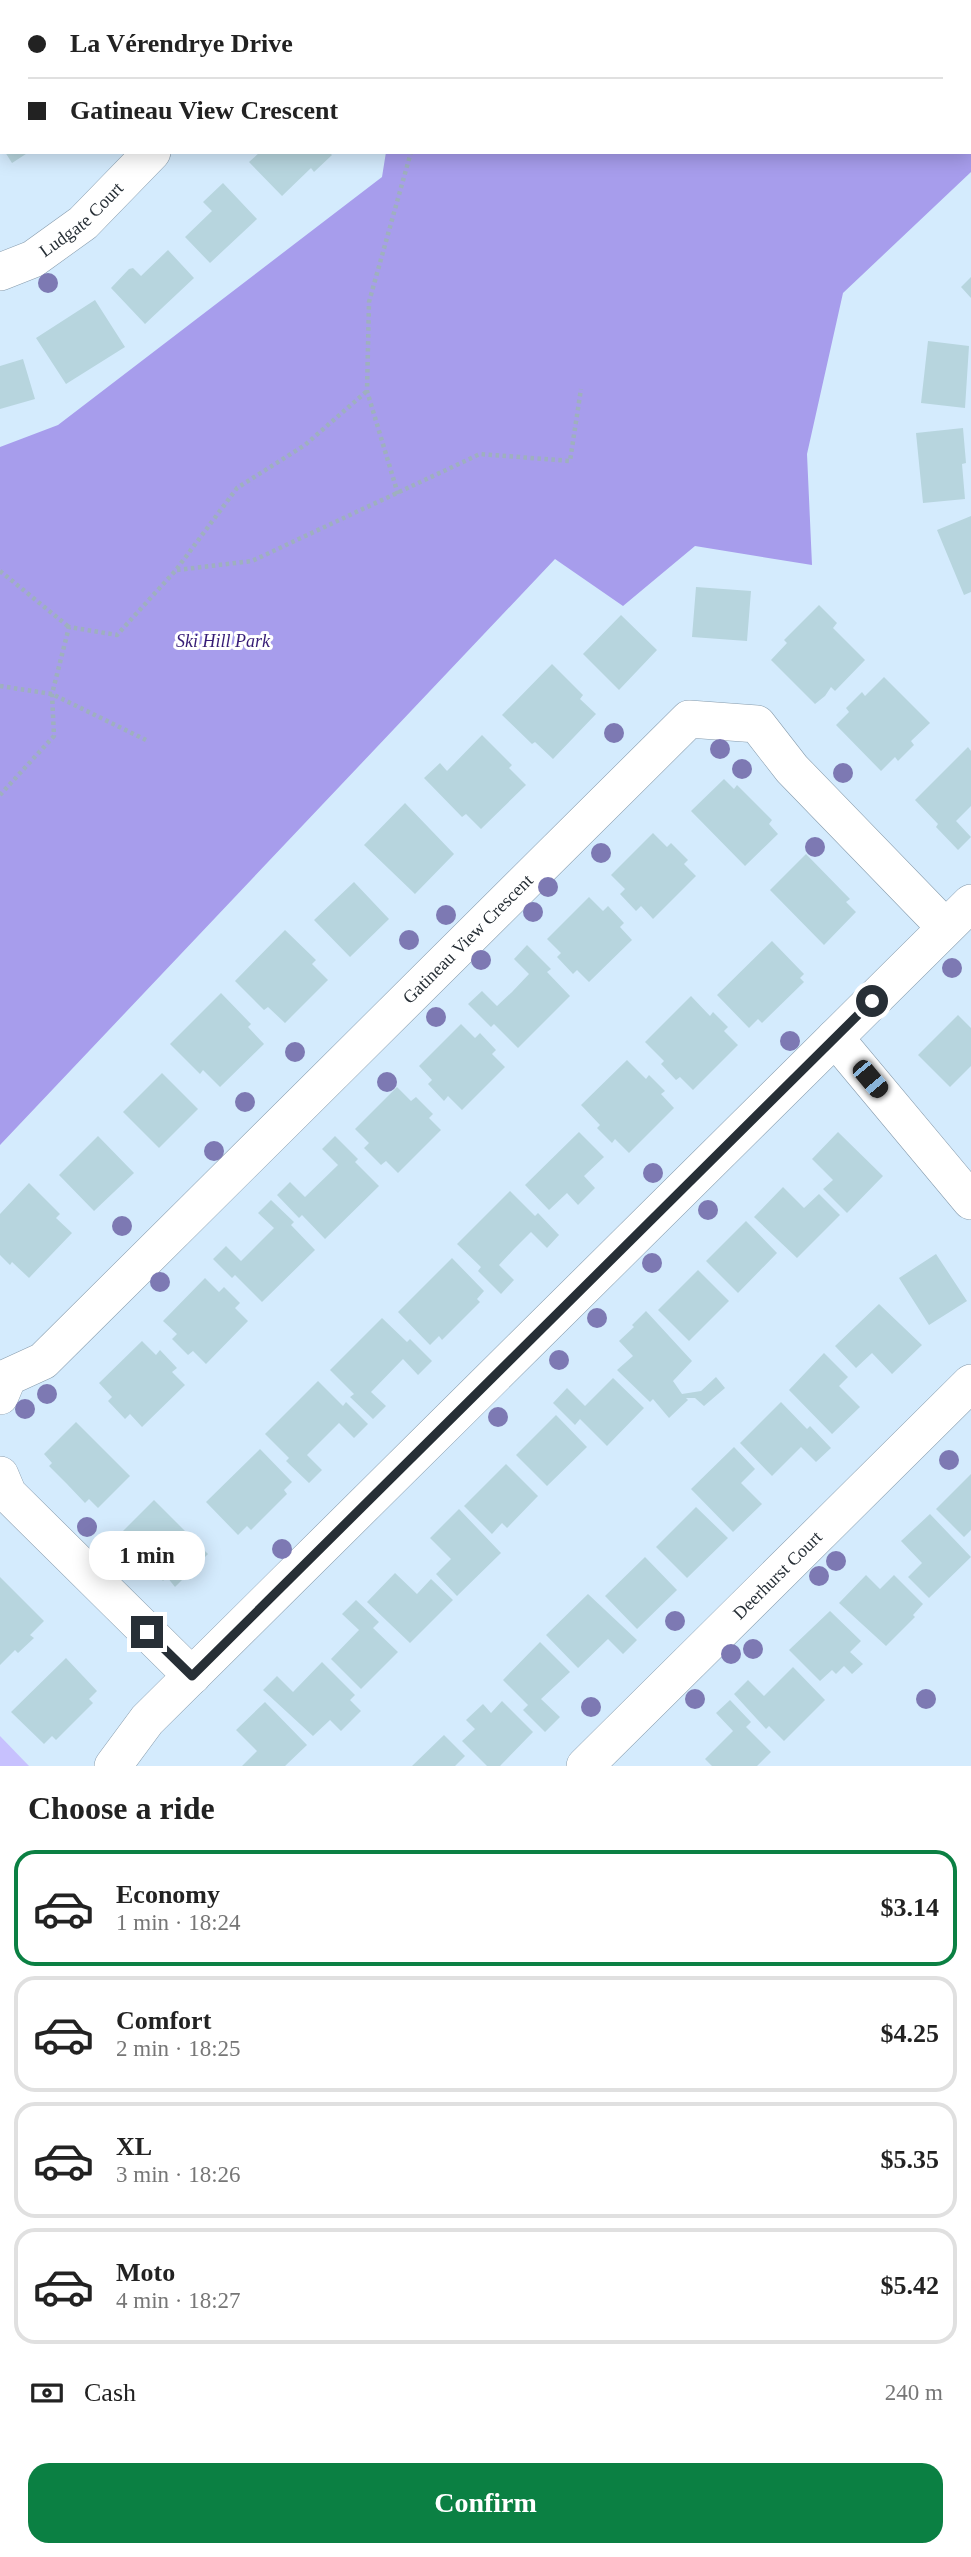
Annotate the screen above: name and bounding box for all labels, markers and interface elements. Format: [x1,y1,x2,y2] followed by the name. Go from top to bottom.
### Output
[70,29,293,58] text: La Vérendrye Drive
[70,96,338,125] text: Gatineau View Crescent
[35,178,127,261] street label: Ludgate Court
[176,631,271,651] park label: Ski Hill Park
[399,870,537,1007] street label: Gatineau View Crescent
[856,985,888,1017] route start
[849,1056,892,1102] car
[729,1527,826,1623] street label: Deerhurst Court
[89,1530,205,1580] callout: 1 min
[119,1543,175,1568] text: 1 min
[131,1616,163,1648] route end
[28,1790,215,1826] text: Choose a ride
[32,1877,95,1940] icon: car
[116,1880,220,1909] text: Economy
[881,1893,939,1922] text: $3.14
[116,1910,241,1935] text: 1 min · 18:24
[32,2003,95,2066] icon: car
[116,2006,211,2035] text: Comfort
[881,2019,939,2048] text: $4.25
[116,2036,241,2061] text: 2 min · 18:25
[32,2129,95,2192] icon: car
[116,2132,152,2161] text: XL
[881,2145,939,2174] text: $5.35
[116,2162,241,2187] text: 3 min · 18:26
[32,2255,95,2318] icon: car
[116,2258,175,2287] text: Moto
[881,2271,939,2300] text: $5.42
[116,2288,241,2313] text: 4 min · 18:27
[28,2374,66,2412] icon: cash
[84,2378,136,2407] text: Cash
[885,2380,943,2405] text: 240 m
[28,2463,943,2543] button: Confirm

